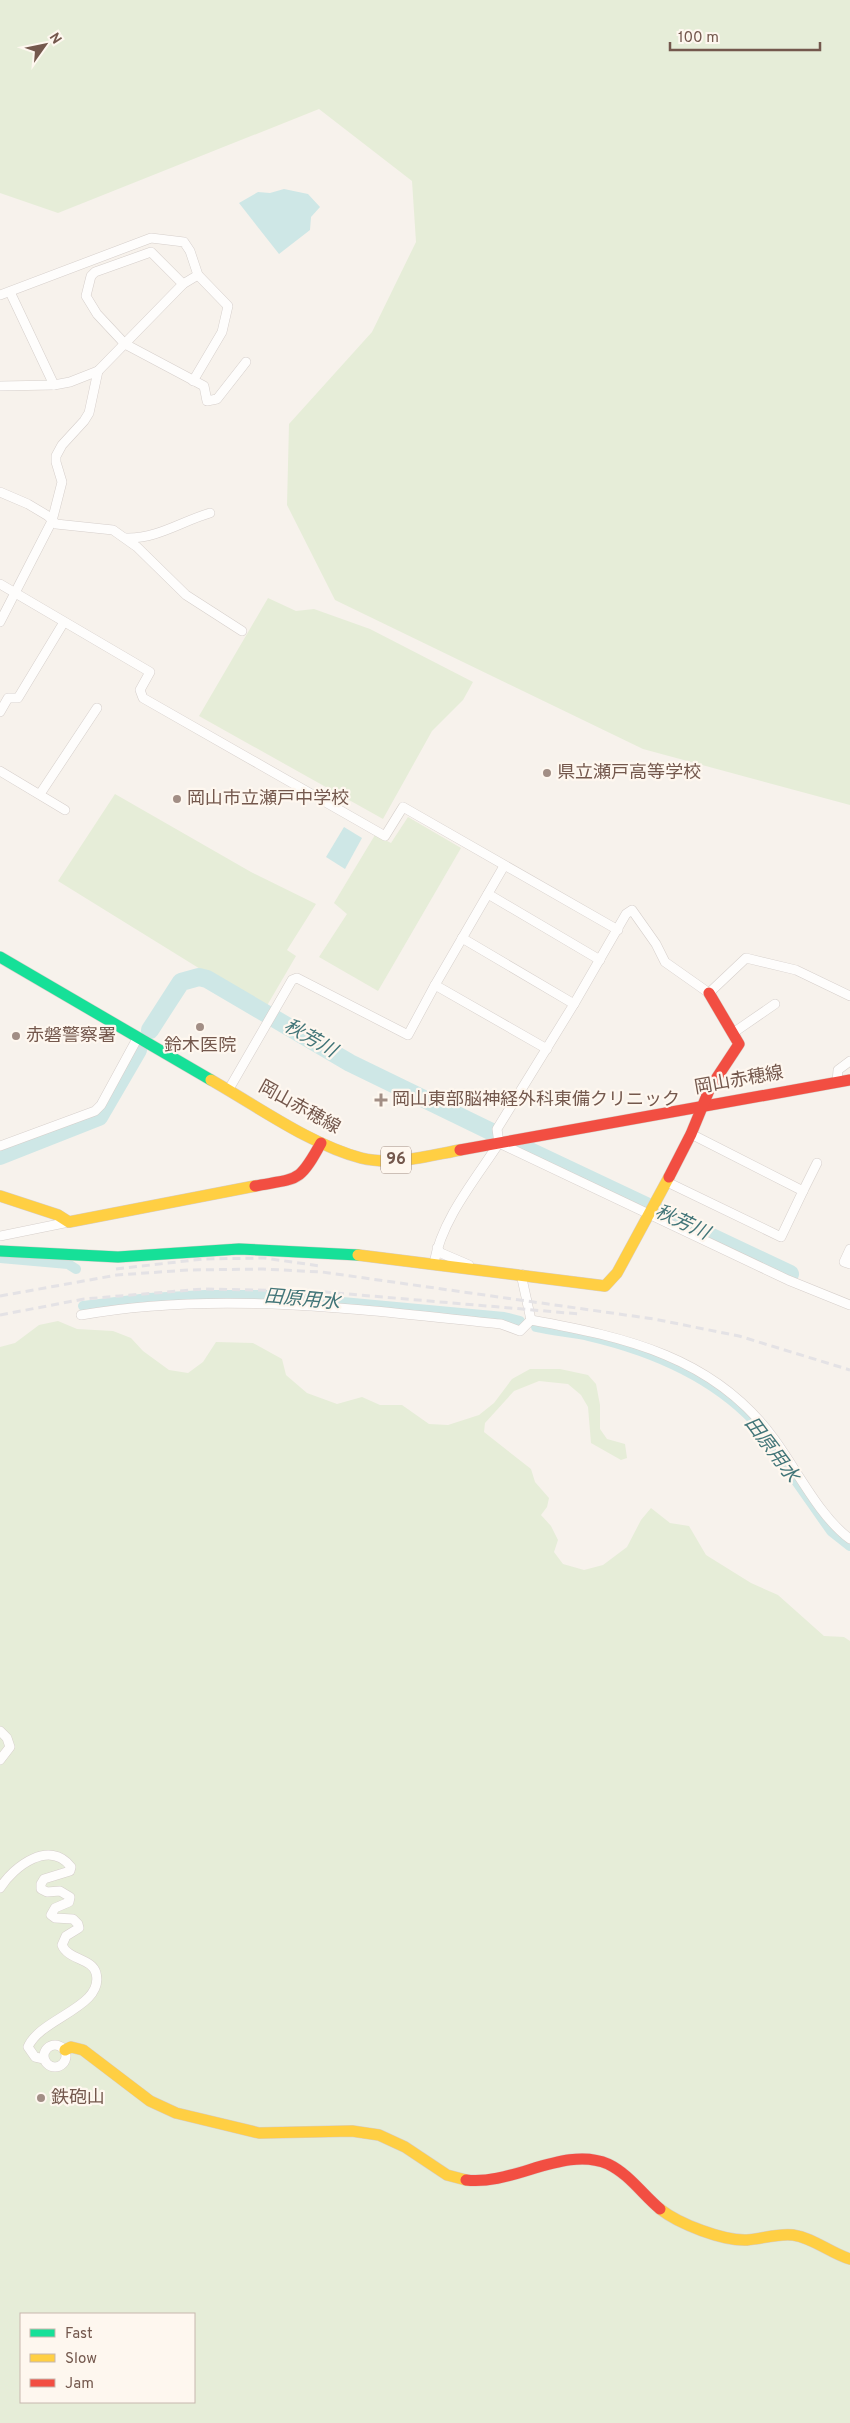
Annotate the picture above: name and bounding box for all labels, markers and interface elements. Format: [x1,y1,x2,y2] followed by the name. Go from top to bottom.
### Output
[20,20,70,70] north arrow
[670,20,820,52] scale bar
[678,29,719,48] text: 100 m
[45,30,65,48] text: N
[557,762,701,785] place label: 県立瀬戸高等学校
[541,767,553,779] marker: 県立瀬戸高等学校
[187,788,349,811] place label: 岡山市立瀬戸中学校
[171,793,183,805] marker: 岡山市立瀬戸中学校
[279,1014,342,1065] water label: 秋芳川
[194,1021,206,1033] marker: 鈴木医院
[26,1025,116,1048] place label: 赤磐警察署
[10,1030,22,1042] marker: 赤磐警察署
[164,1035,236,1058] place label: 鈴木医院
[693,1062,785,1100] street label: 岡山赤穂線
[254,1076,344,1140] street label: 岡山赤穂線
[392,1089,680,1112] place label: 岡山東部脳神経外科東備クリニック
[374,1093,388,1107] marker: 岡山東部脳神経外科東備クリニック
[381,1146,411,1174] road number: 96
[651,1200,715,1247] water label: 秋芳川
[263,1285,343,1315] water label: 田原用水
[739,1412,805,1489] water label: 田原用水
[51,2087,105,2110] place label: 鉄砲山
[35,2092,47,2104] marker: 鉄砲山
[20,2313,195,2403] legend
[65,2325,93,2344] text: Fast
[65,2350,97,2369] text: Slow
[65,2375,94,2394] text: Jam

